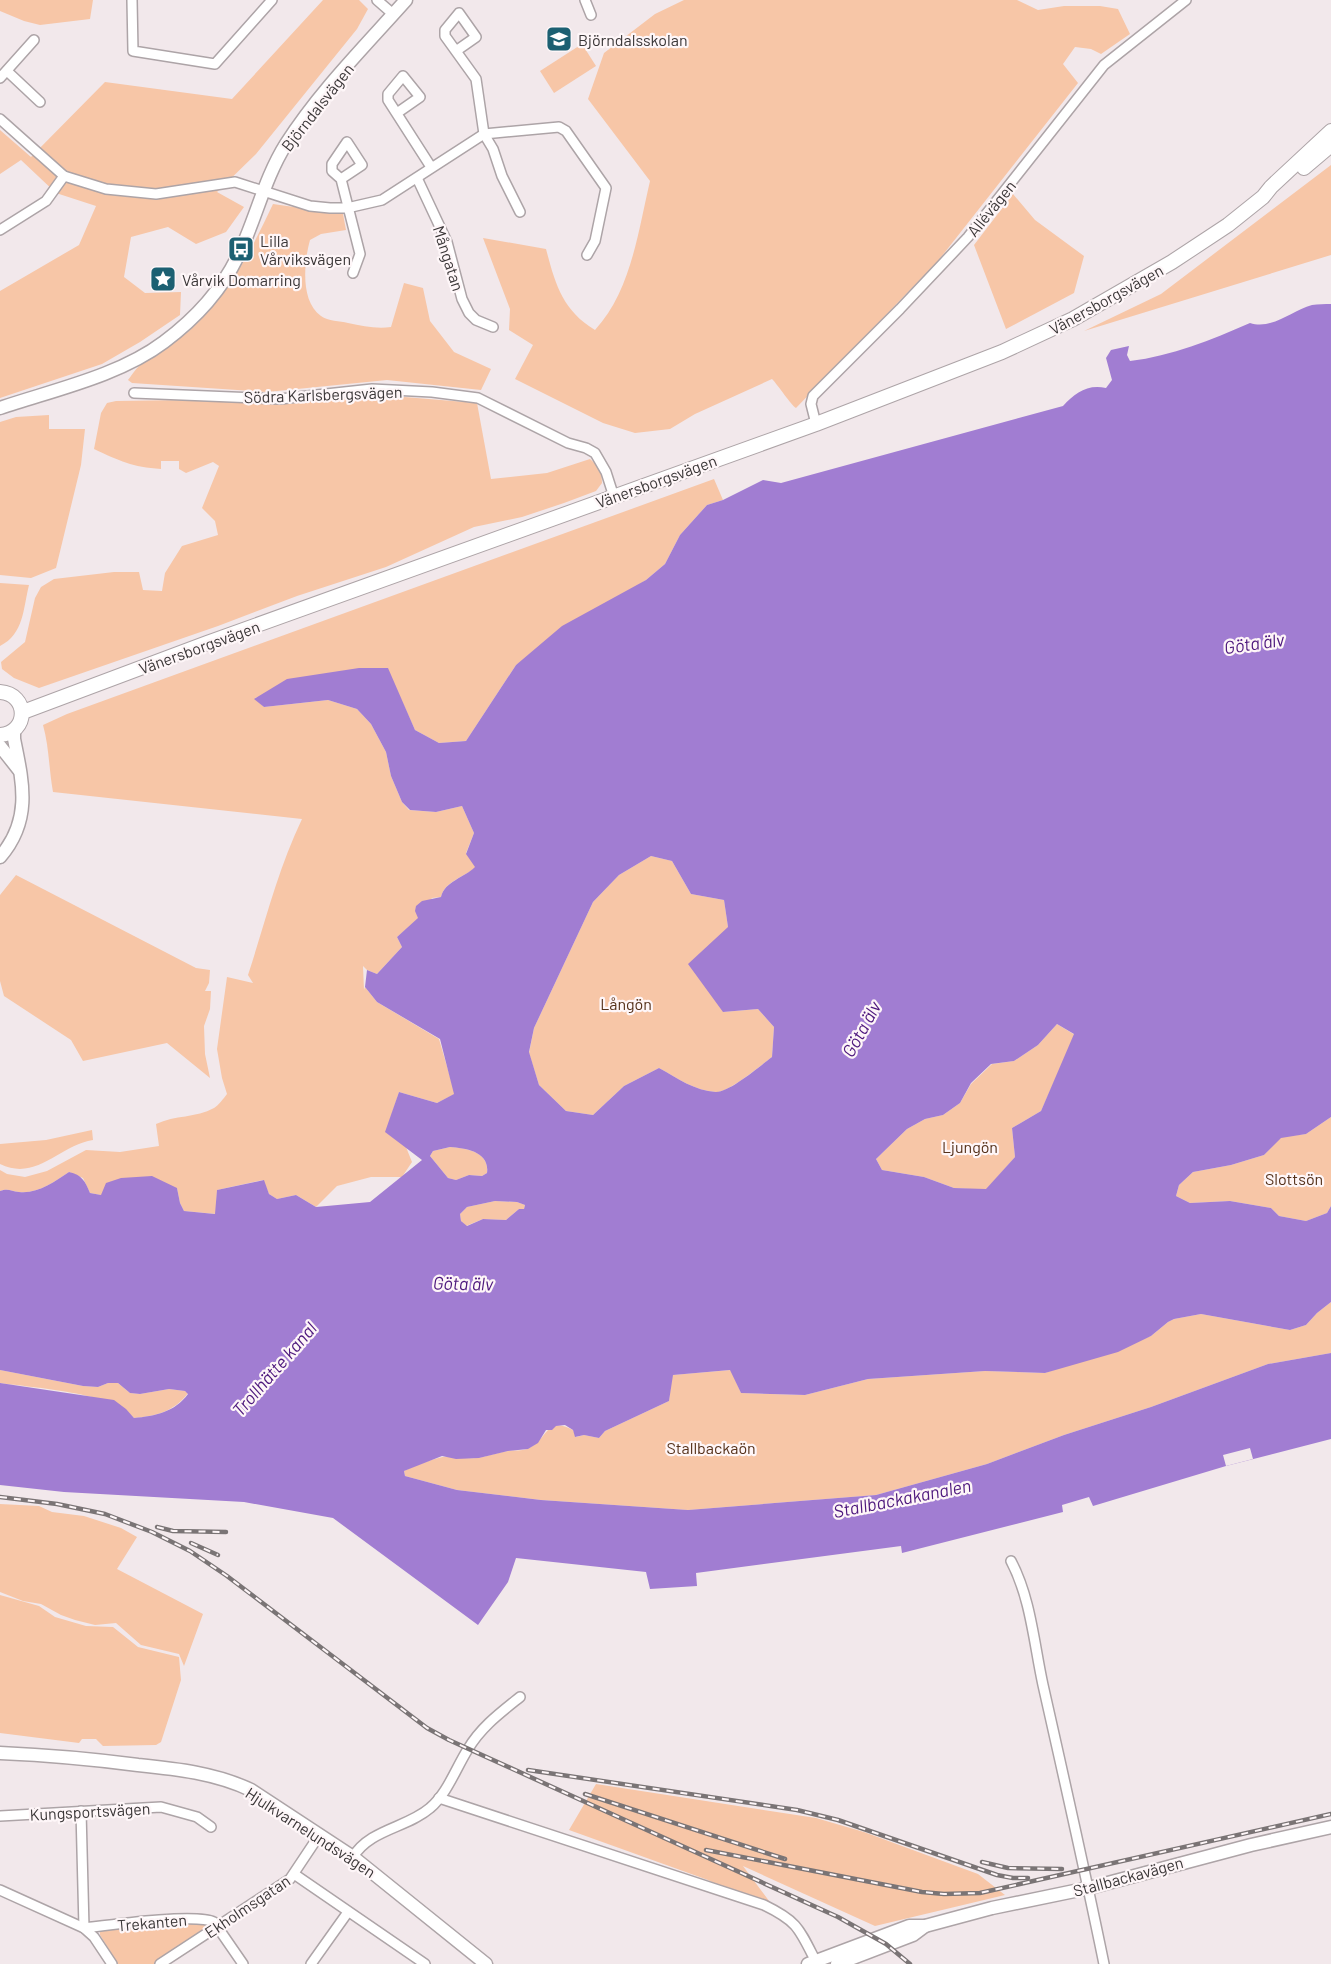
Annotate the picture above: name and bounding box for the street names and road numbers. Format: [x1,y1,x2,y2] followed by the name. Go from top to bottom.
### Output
[277,59,357,155] street label: Björndalsvägen
[963,176,1019,240] street label: Allévägen
[430,223,468,293] street label: Mångatan
[1046,260,1166,338] street label: Vänersborgsvägen
[243,382,403,406] street label: Södra Karlsbergsvägen
[593,450,719,512] street label: Vänersborgsvägen
[136,616,262,678] street label: Vänersborgsvägen
[242,1783,380,1881] street label: Hjulkvarnelundsvägen
[29,1798,151,1824] street label: Kungsportsvägen
[1071,1852,1185,1900] street label: Stallbackavägen
[201,1870,293,1942] street label: Ekholmsgatan
[116,1909,188,1935] street label: Trekanten

